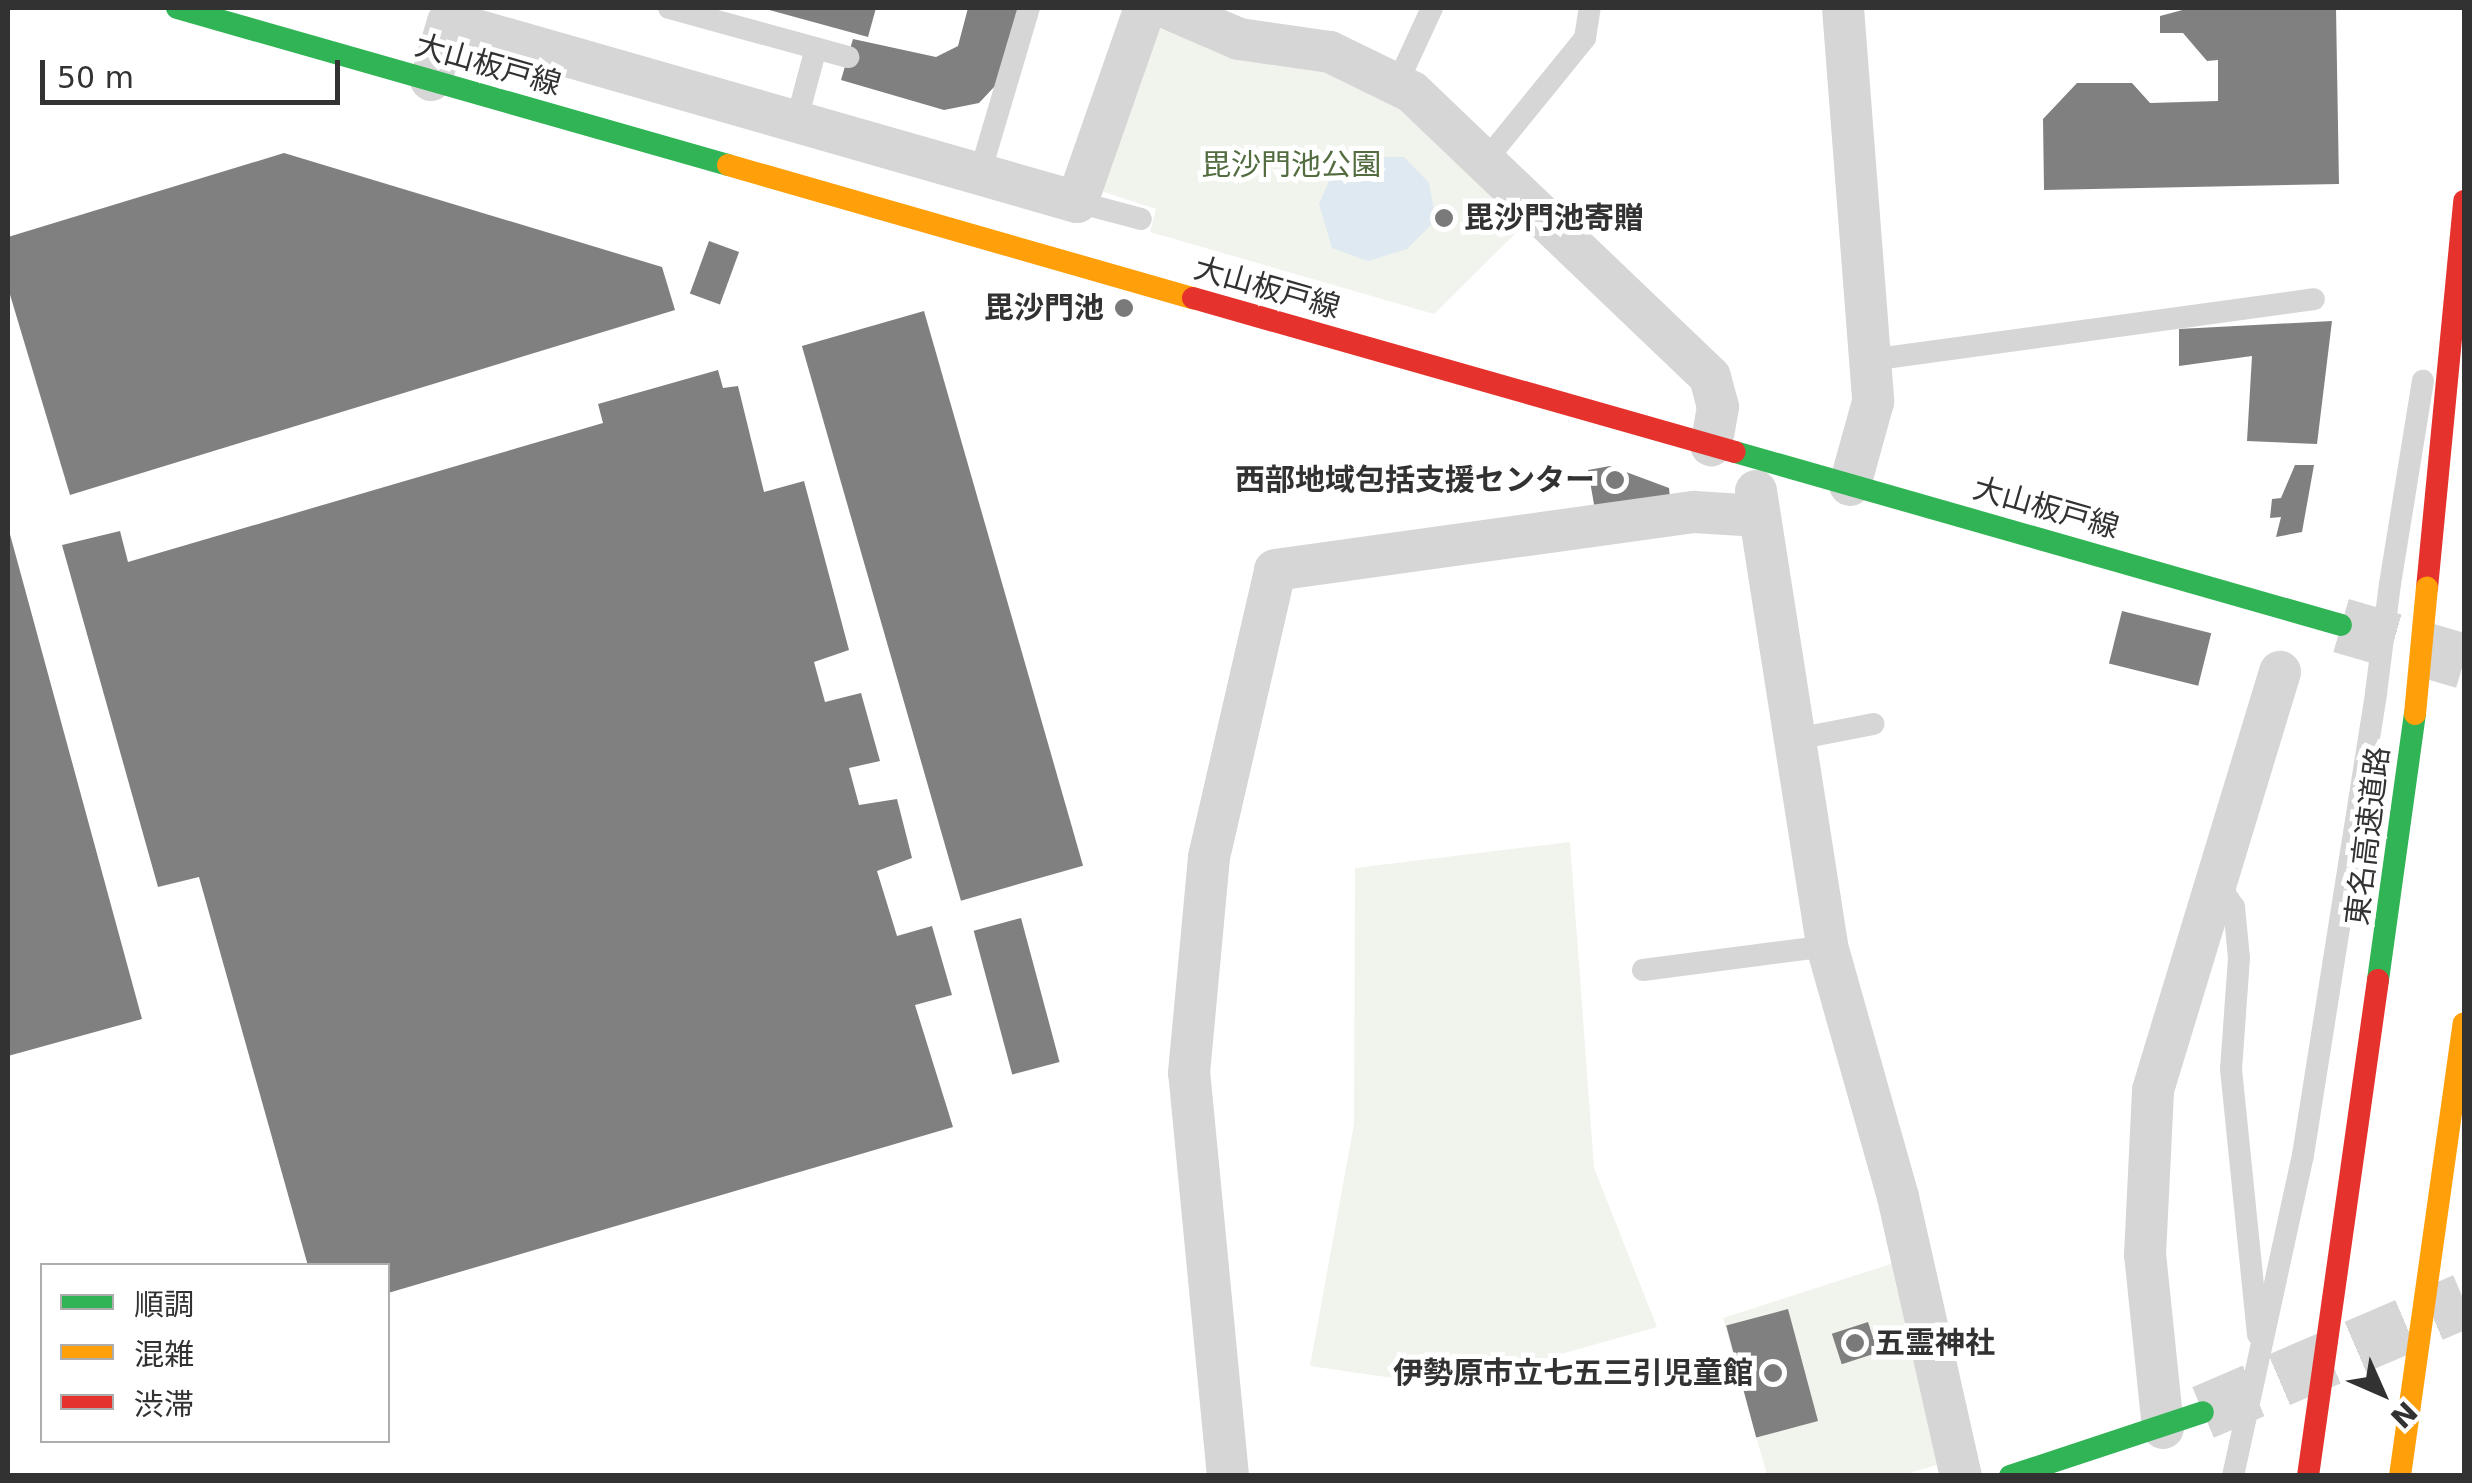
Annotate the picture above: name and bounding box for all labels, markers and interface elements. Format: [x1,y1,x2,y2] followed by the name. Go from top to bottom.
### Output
[411,27,565,103] street label: 大山板戸線
[45,40,345,102] scale bar
[57,60,134,95] text: 50 m
[1201,147,1381,183] park label: 毘沙門池公園
[1464,200,1644,236] place label: 毘沙門池寄贈
[1433,207,1455,229] marker: 毘沙門池寄贈
[1190,250,1344,326] street label: 大山板戸線
[984,290,1104,326] place label: 毘沙門池
[1113,297,1135,319] marker: 毘沙門池
[1235,462,1595,498] place label: 西部地域包括支援センター
[1604,469,1626,491] marker: 西部地域包括支援センター
[1969,470,2123,546] street label: 大山板戸線
[2339,744,2397,928] street label: 東名高速道路
[40,1263,390,1443] legend
[134,1287,194,1322] text: 順調
[1875,1325,1995,1361] place label: 五霊神社
[1844,1332,1866,1354] marker: 五霊神社
[134,1337,194,1372] text: 混雑
[2332,1343,2432,1443] north arrow
[1393,1355,1753,1391] place label: 伊勢原市立七五三引児童館
[1762,1362,1784,1384] marker: 伊勢原市立七五三引児童館
[134,1387,194,1422] text: 渋滞
[2384,1395,2424,1435] text: N

